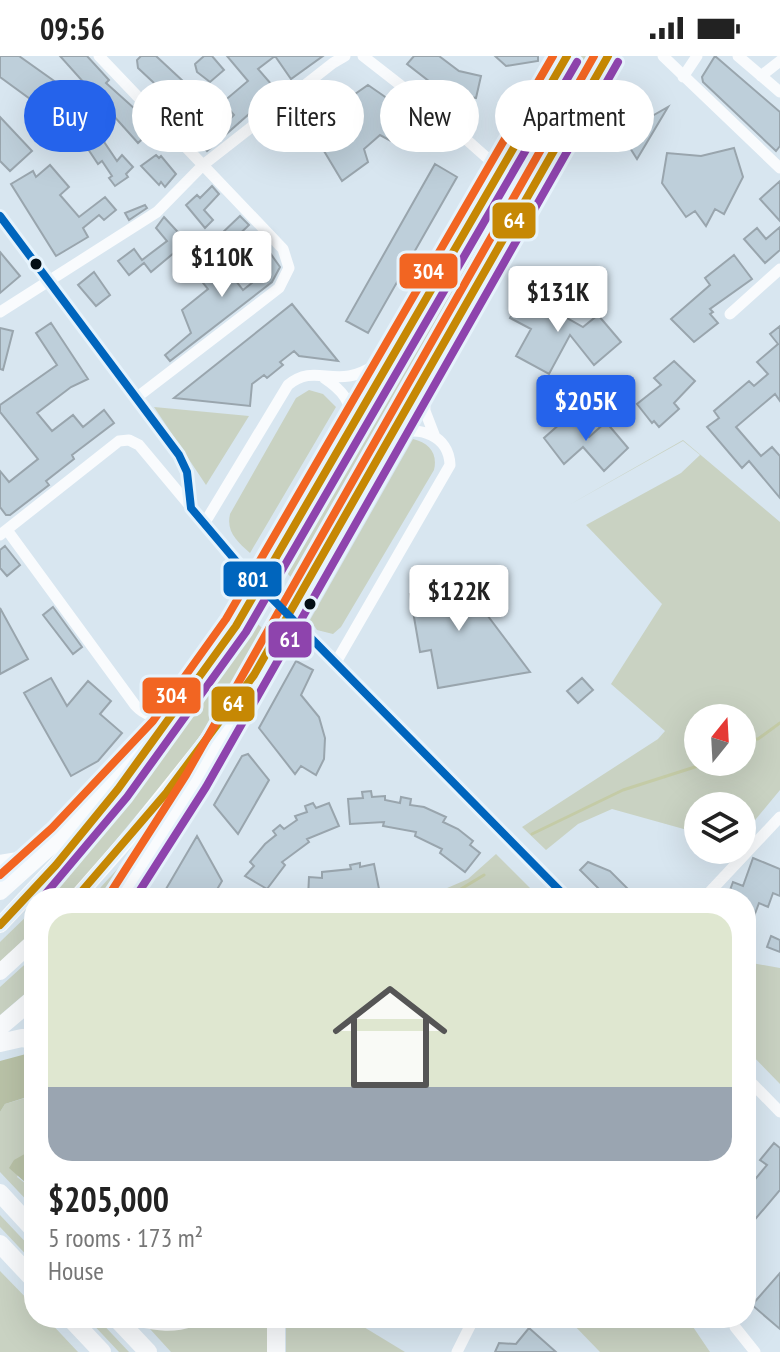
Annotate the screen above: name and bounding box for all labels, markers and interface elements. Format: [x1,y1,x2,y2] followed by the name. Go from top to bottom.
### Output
[40,9,105,48] text: 09:56
[24,80,116,152] chip: Buy
[132,80,232,152] chip: Rent
[248,80,364,152] chip: Filters
[380,80,479,152] chip: New
[495,80,654,152] chip: Apartment
[491,201,537,240] line badge: 64
[503,206,525,234] text: 64
[166,231,278,299] pin: $110K
[190,240,254,273] text: $110K
[398,252,459,290] line badge: 304
[28,256,44,272] unlabelled marker
[412,257,444,285] text: 304
[502,266,614,334] pin: $131K
[526,275,590,308] text: $131K
[530,375,642,443] pin: $205K
[554,384,618,417] text: $205K
[222,560,283,598] line badge: 801
[237,565,269,593] text: 801
[403,565,515,633] pin: $122K
[427,574,491,607] text: $122K
[302,596,318,612] unlabelled marker
[267,620,313,659] line badge: 61
[279,625,301,653] text: 61
[141,676,202,715] line badge: 304
[155,681,187,709] text: 304
[210,685,256,723] line badge: 64
[222,689,244,717] text: 64
[684,704,756,776] north arrow
[684,704,756,864] map controls
[684,792,756,864] button: layers
[318,965,462,1109] icon: home
[48,1177,169,1221] text: $205,000
[48,1221,203,1254] text: 5 rooms · 173 m²
[48,1254,104,1287] text: House

